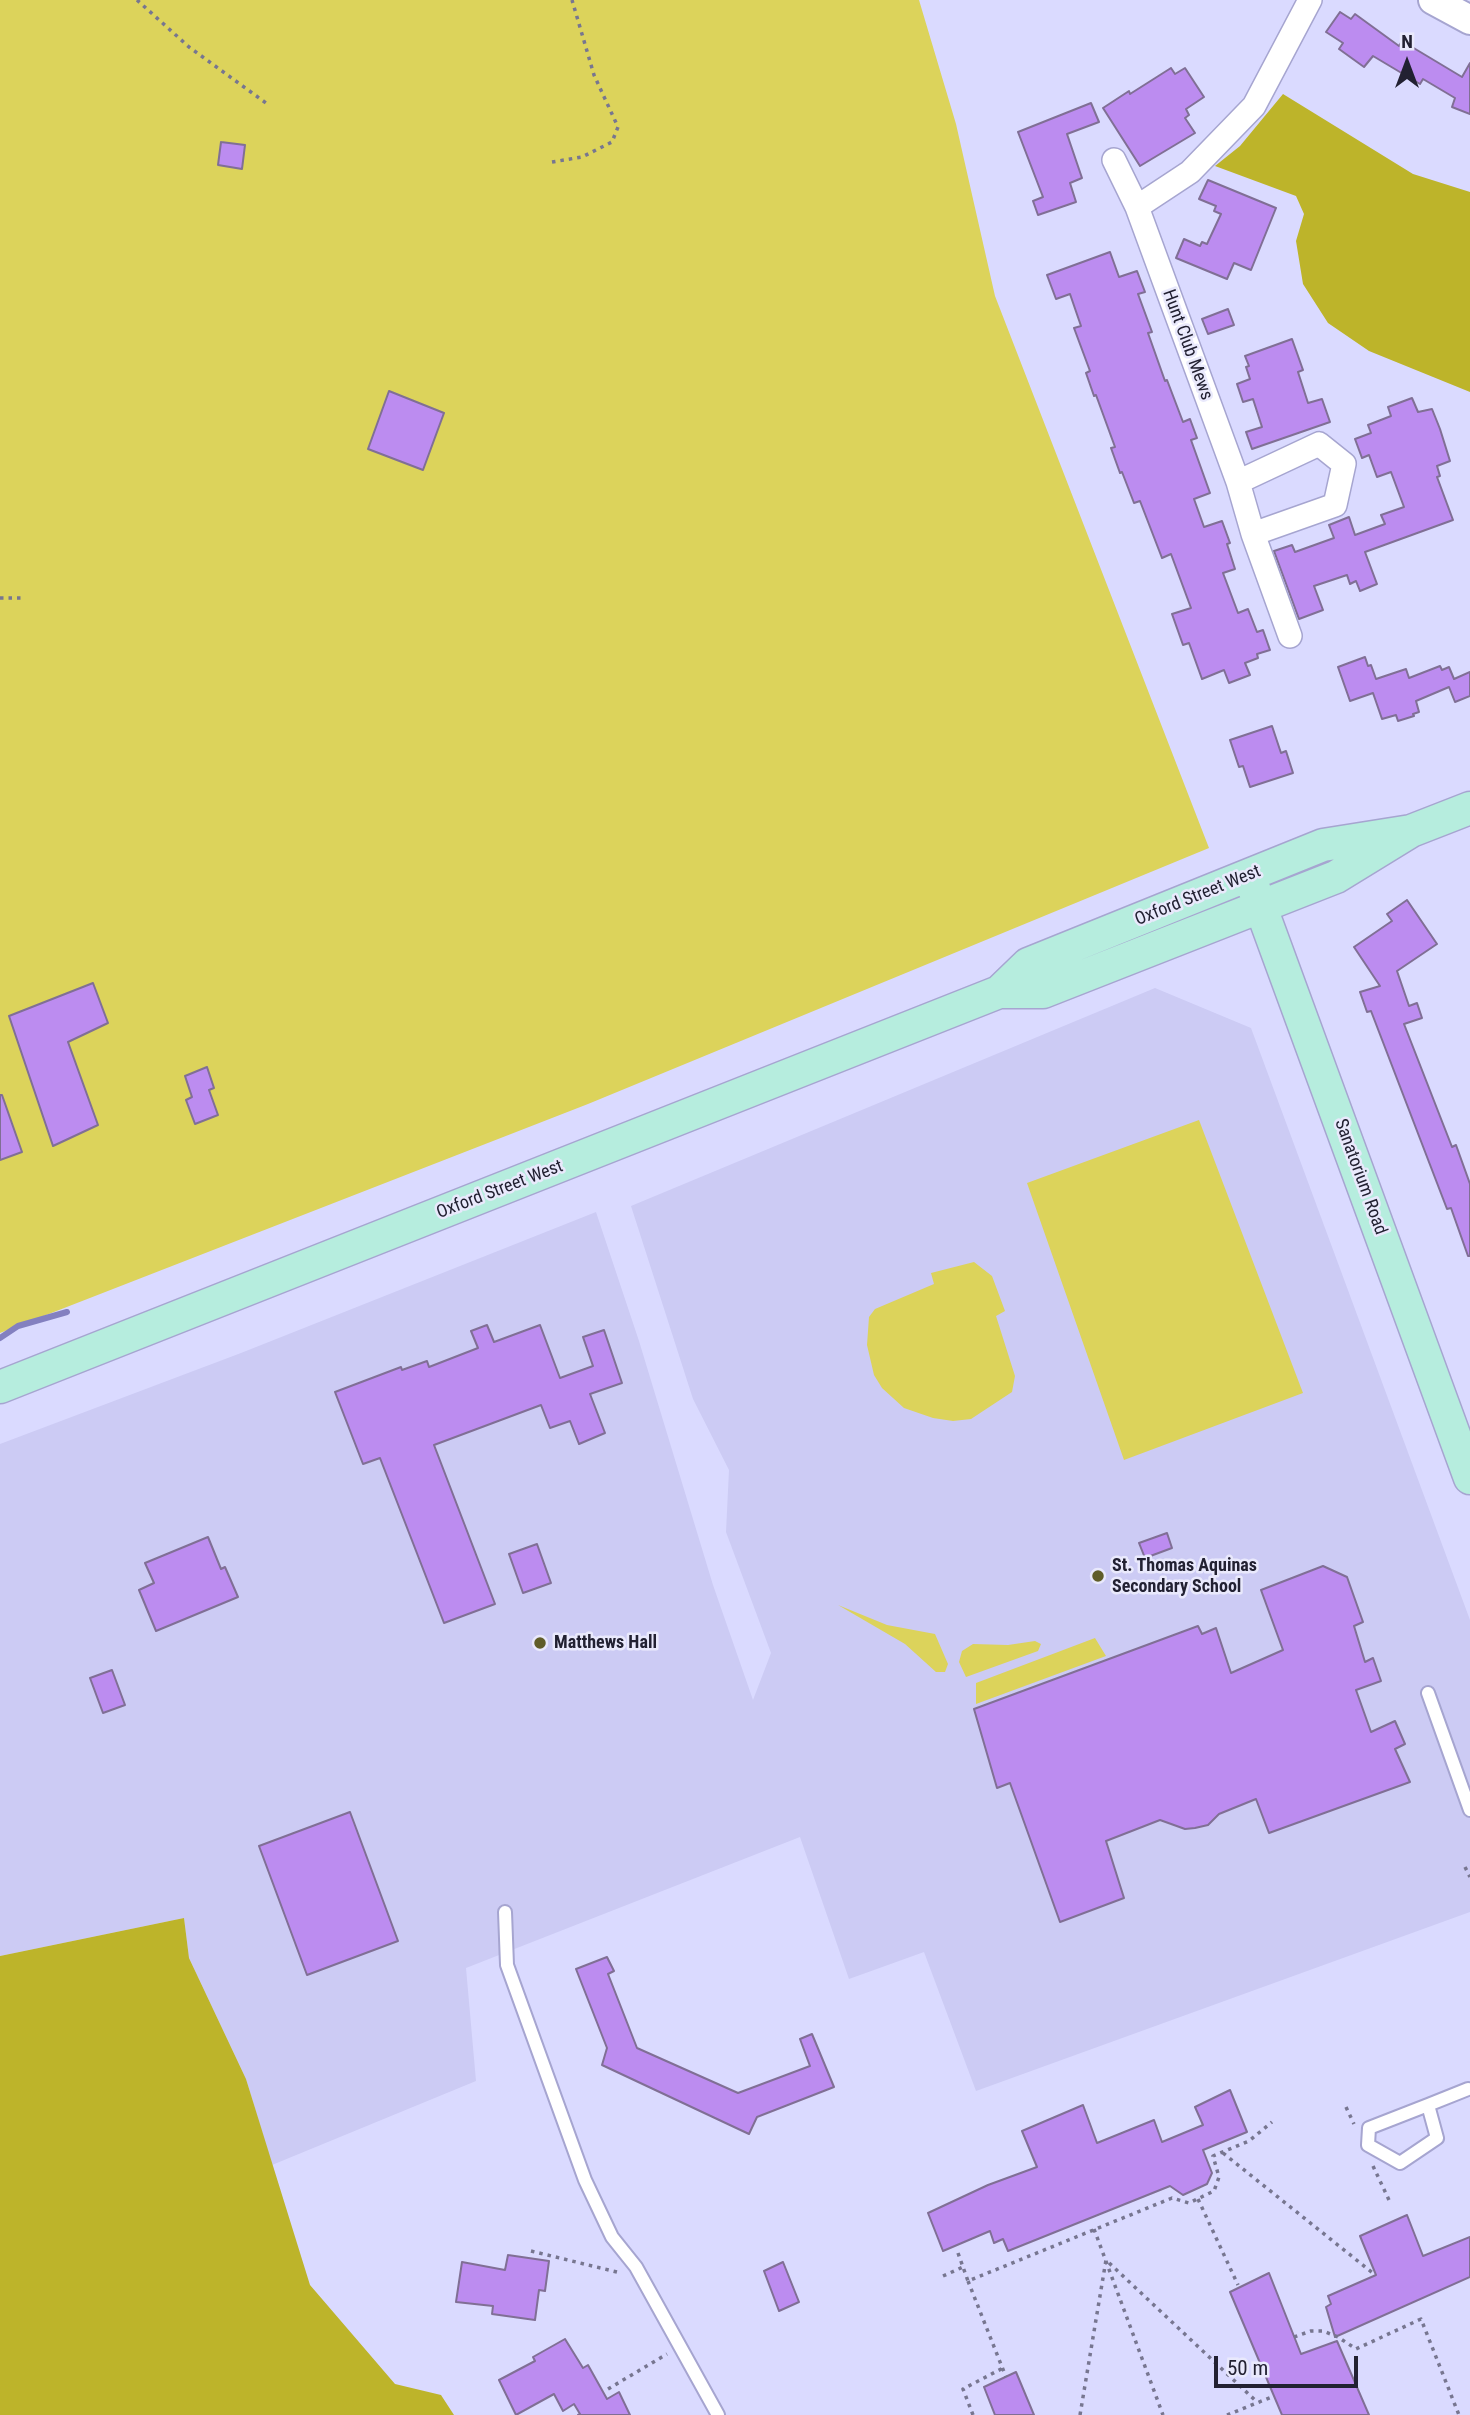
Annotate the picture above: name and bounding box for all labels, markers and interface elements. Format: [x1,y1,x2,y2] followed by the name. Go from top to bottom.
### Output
[1372,28,1442,98] north arrow
[1401,30,1413,53] text: N
[1157,287,1217,403] street label: Hunt Club Mews
[1132,861,1264,931] street label: Oxford Street West
[1329,1116,1391,1238] street label: Sanatorium Road
[434,1156,566,1224] street label: Oxford Street West
[1112,1555,1257,1598] place label: St. Thomas Aquinas Secondary School
[1090,1568,1106,1584] marker: St. Thomas Aquinas Secondary School
[554,1632,657,1654] place label: Matthews Hall
[532,1635,548,1651] marker: Matthews Hall
[1218,2342,1362,2386] scale bar
[1227,2356,1268,2380] text: 50 m

